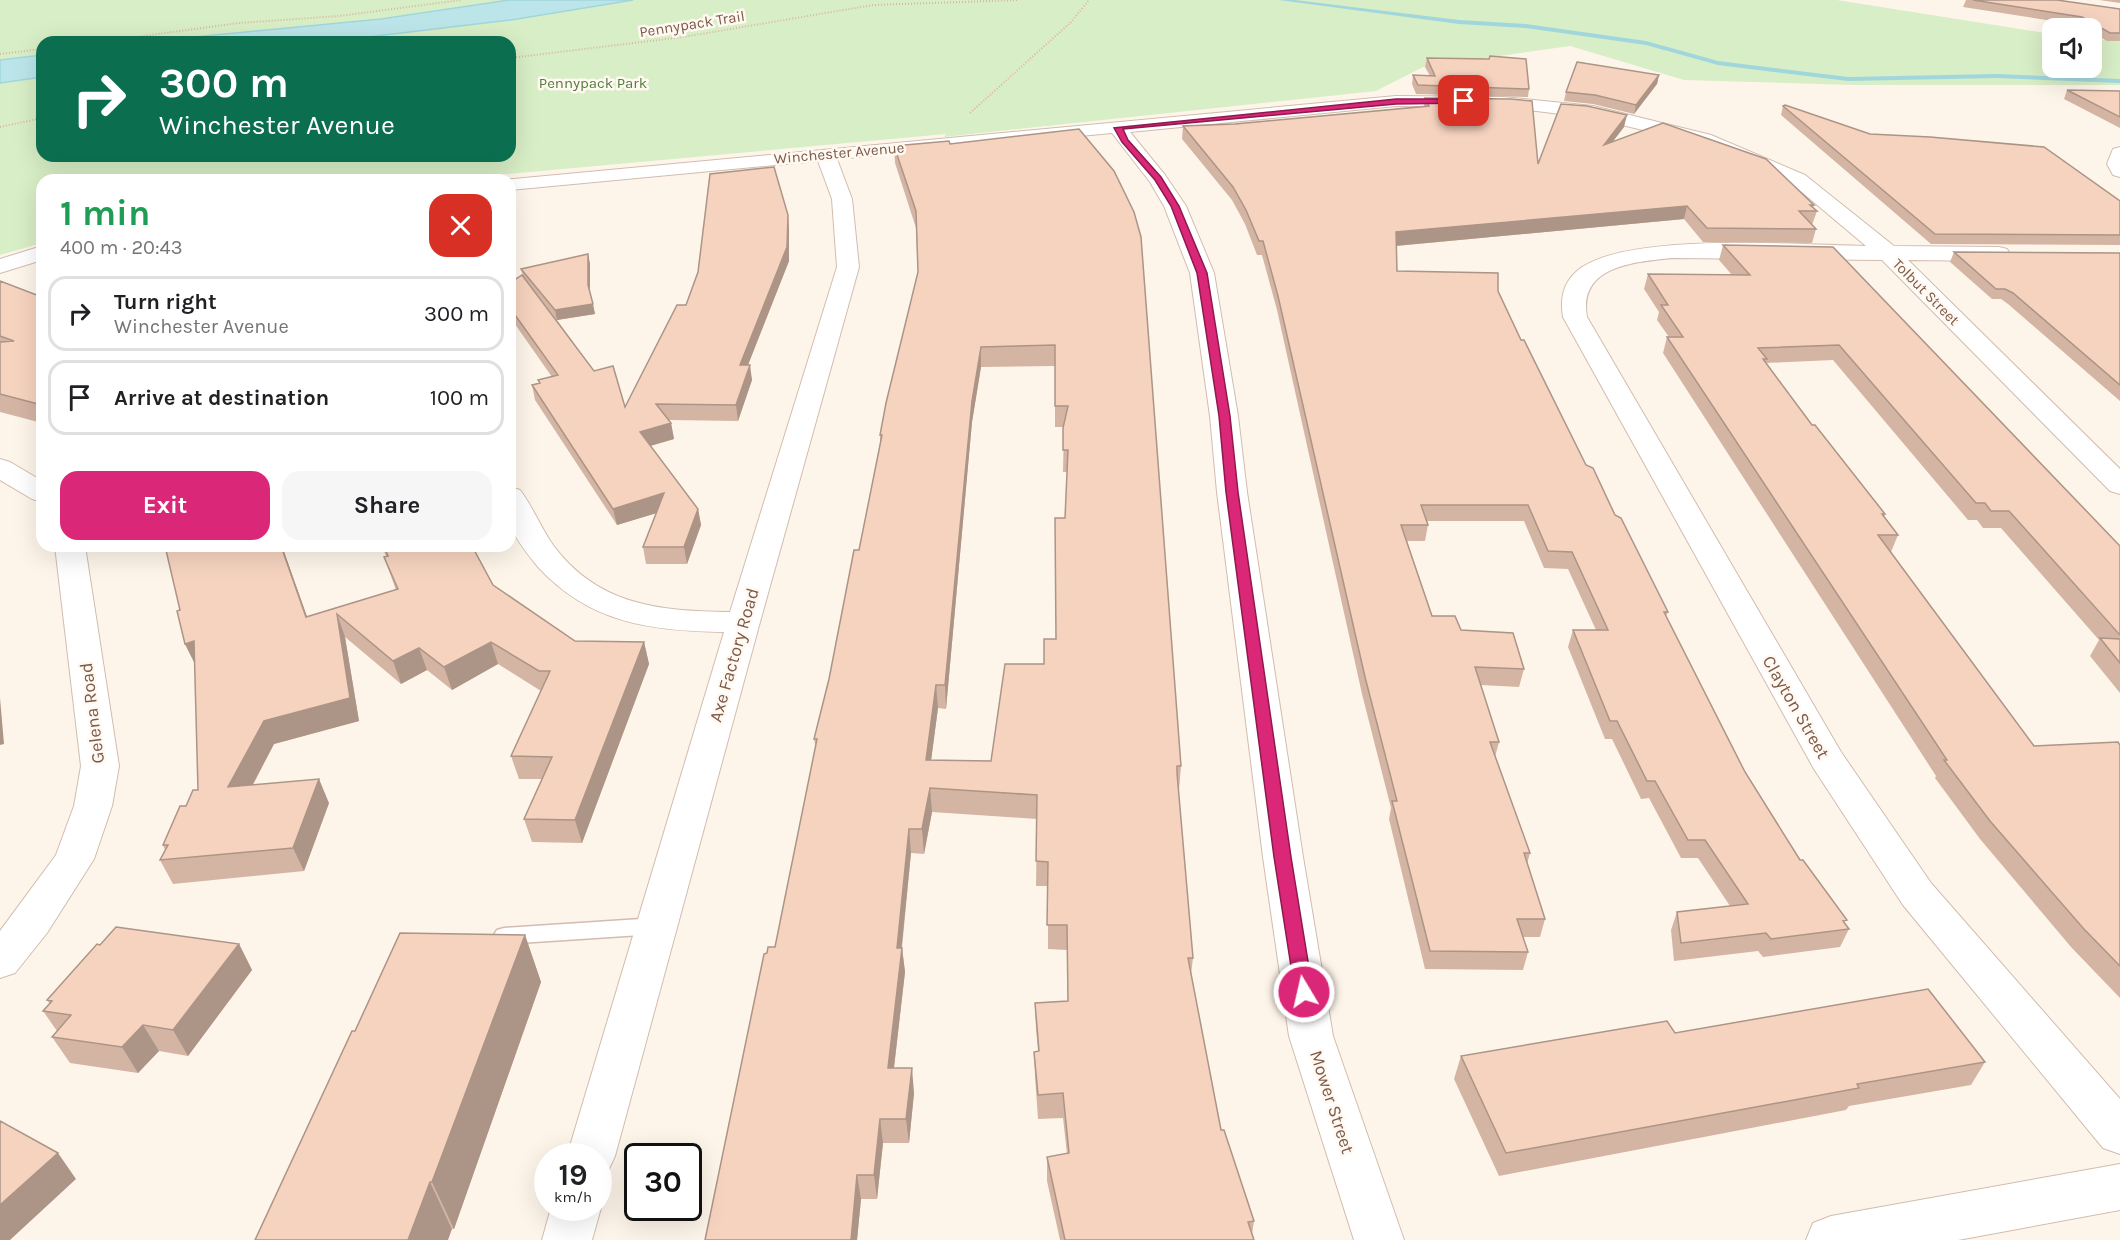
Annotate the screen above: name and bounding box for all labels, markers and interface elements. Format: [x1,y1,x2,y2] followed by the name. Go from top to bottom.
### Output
[638,7,746,41] street label: Pennypack Trail
[2042,18,2102,78] map controls
[2042,18,2102,78] button: sound
[159,58,289,108] text: 300 m
[60,60,138,138] icon: right
[539,74,647,92] park label: Pennypack Park
[1438,75,1489,126] pin
[1447,84,1480,117] icon: arrive
[159,109,395,141] text: Winchester Avenue
[773,138,905,168] street label: Winchester Avenue
[60,192,150,234] text: 1 min
[429,194,492,257] button: close
[60,236,183,259] text: 400 m · 20:43
[1889,255,1963,329] street label: Tolbut Street
[114,289,217,315] text: Turn right
[63,297,96,330] icon: right
[424,301,489,327] text: 300 m
[114,315,289,338] text: Winchester Avenue
[63,381,96,414] icon: arrive
[114,385,329,411] text: Arrive at destination
[430,385,489,411] text: 100 m
[60,471,270,540] button: Exit
[282,471,492,540] button: Share
[704,585,764,725] street label: Axe Factory Road
[1758,651,1835,763] street label: Clayton Street
[75,661,109,765] street label: Gelena Road
[1272,960,1336,1024] position arrow
[1305,1047,1359,1157] street label: Mower Street
[624,1143,702,1221] speed limit sign: 30
[558,1157,587,1193] text: 19
[554,1188,592,1206] text: km/h

